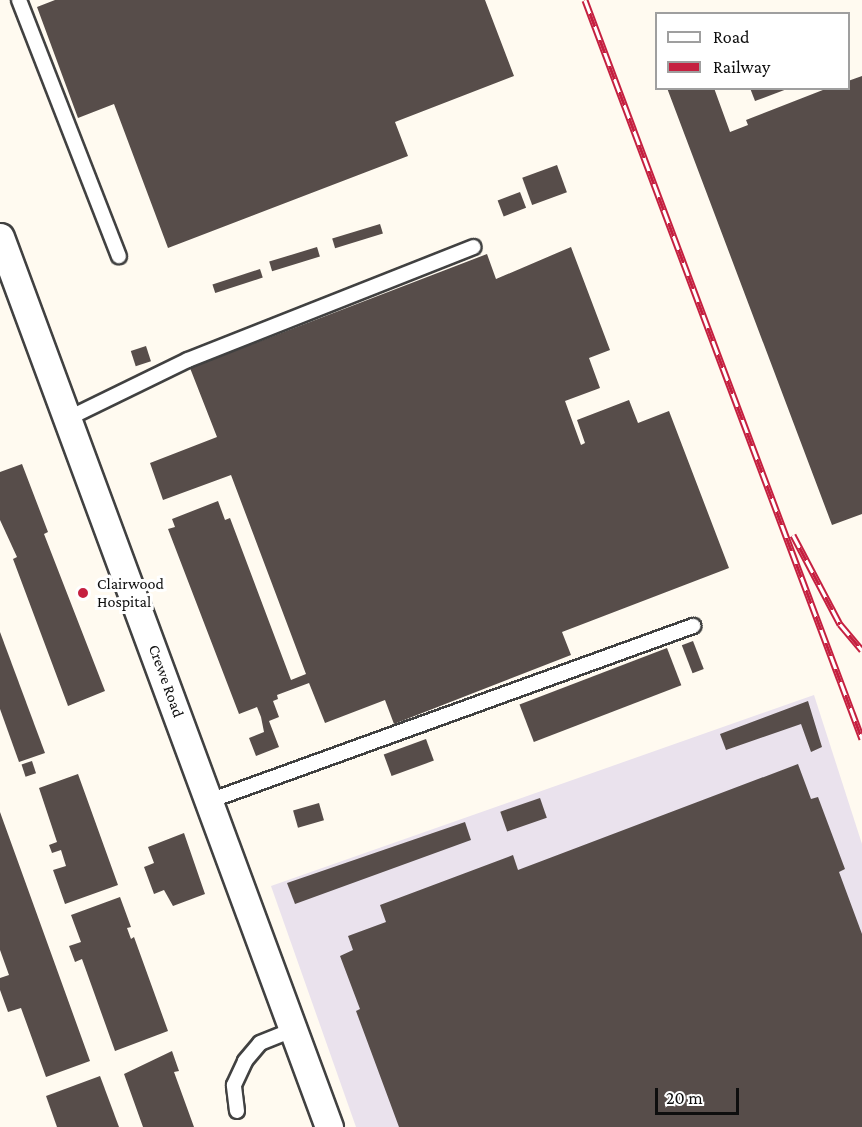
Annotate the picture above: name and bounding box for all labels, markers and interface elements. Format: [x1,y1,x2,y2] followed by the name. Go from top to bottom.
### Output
[655,12,850,90] legend
[713,27,750,47] text: Road
[713,57,770,77] text: Railway
[97,574,164,612] place label: Clairwood Hospital
[74,584,92,602] marker: Clairwood Hospital
[144,642,188,720] street label: Crewe Road
[658,1076,742,1114] scale bar
[666,1088,703,1108] text: 20 m

